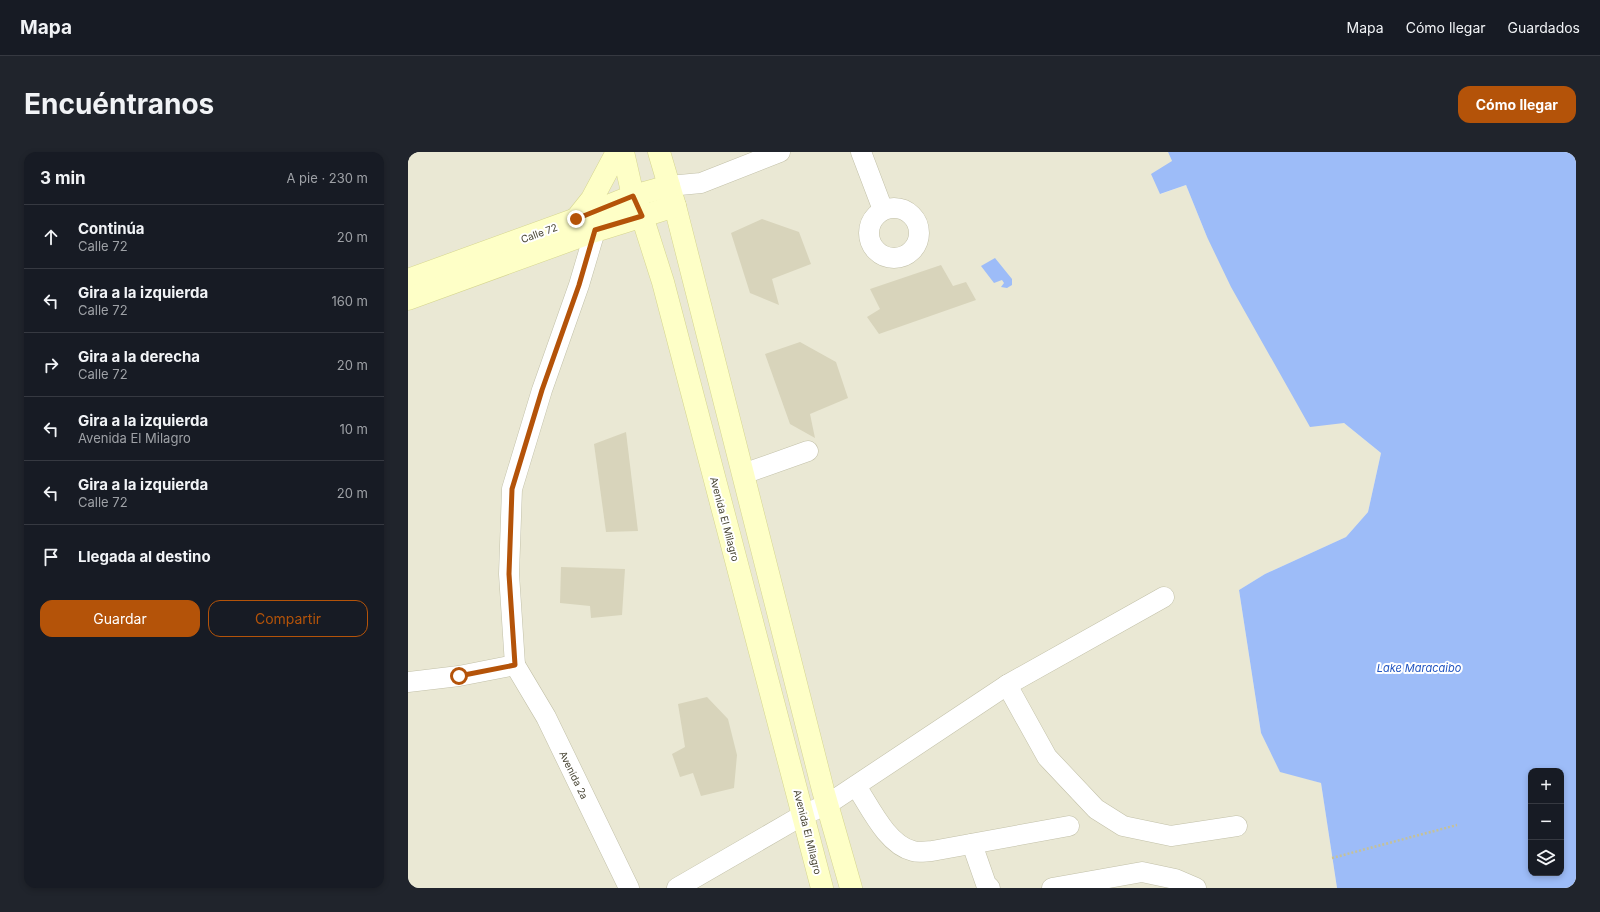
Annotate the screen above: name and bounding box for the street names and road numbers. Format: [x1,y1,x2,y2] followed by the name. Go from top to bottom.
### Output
[519,221,559,245] street label: Calle 72
[708,476,742,562] street label: Avenida El Milagro
[557,749,591,801] street label: Avenida 2a
[792,788,824,876] street label: Avenida El Milagro

